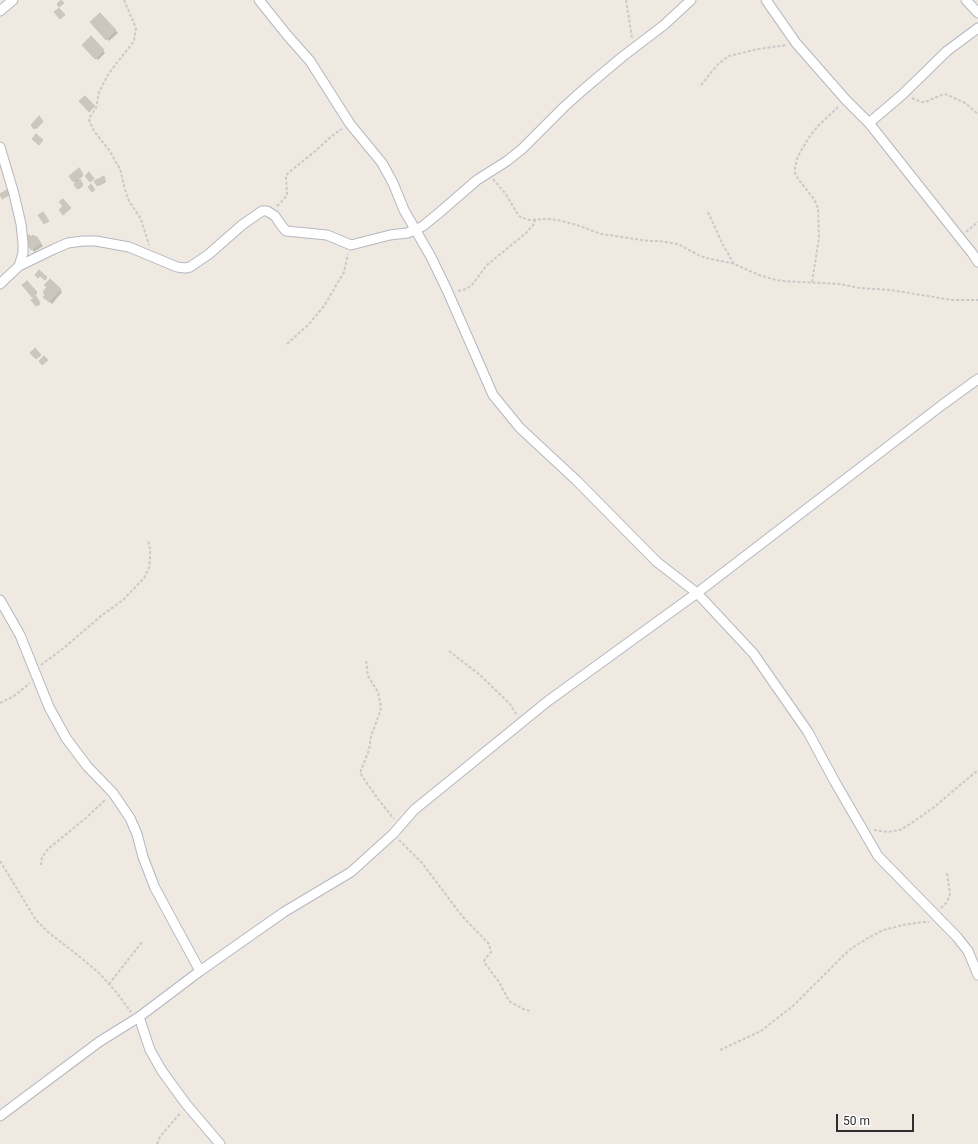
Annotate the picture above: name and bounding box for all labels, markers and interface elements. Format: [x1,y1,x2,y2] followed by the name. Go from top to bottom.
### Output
[838,1106,916,1132] scale bar
[843,1114,870,1128] text: 50 m

